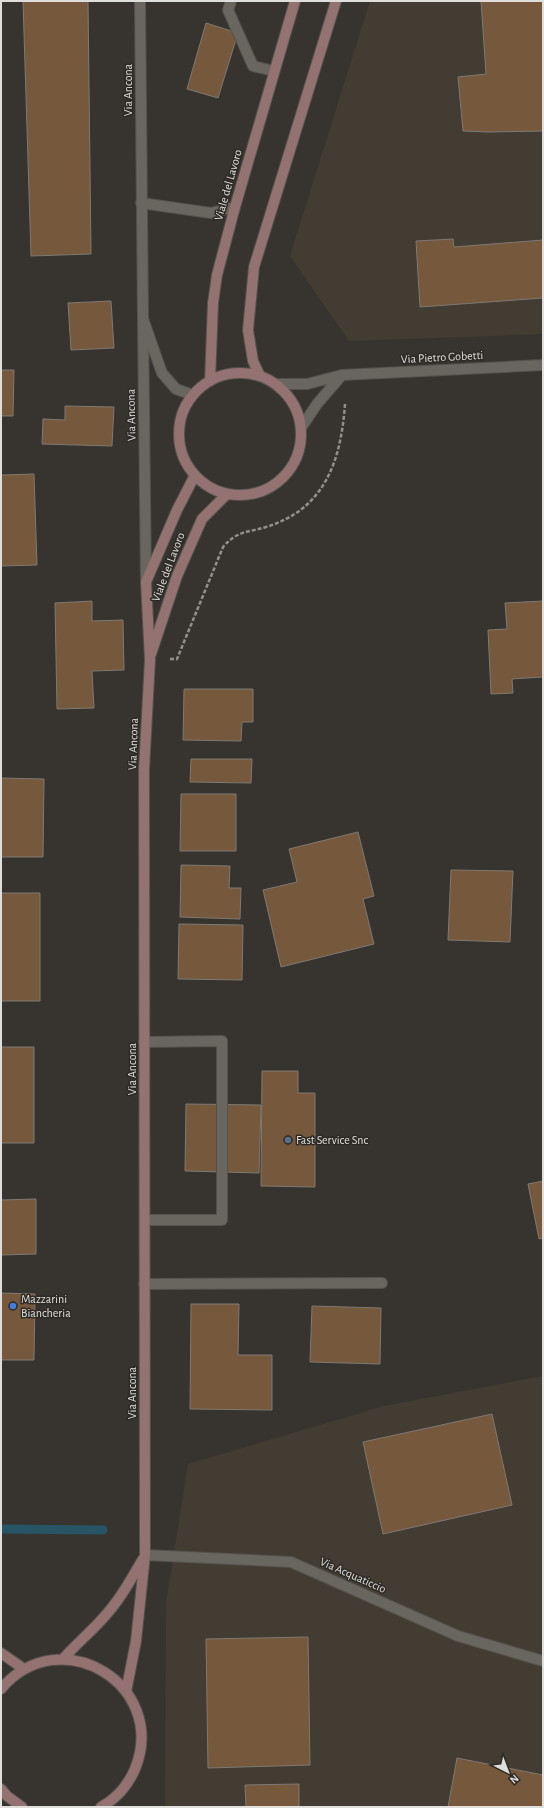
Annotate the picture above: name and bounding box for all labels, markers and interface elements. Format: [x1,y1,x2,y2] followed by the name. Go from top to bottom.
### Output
[122,63,134,116] street label: Via Ancona
[212,148,244,222] street label: Viale del Lavoro
[400,349,484,365] street label: Via Pietro Gobetti
[125,388,137,441] street label: Via Ancona
[149,531,187,603] street label: Viale del Lavoro
[126,717,140,770] street label: Via Ancona
[126,1042,138,1095] street label: Via Ancona
[296,1134,368,1146] place label: Fast Service Snc
[283,1135,293,1145] marker: Fast Service Snc
[21,1293,71,1319] place label: Mazzarini Biancheria
[8,1301,18,1311] marker: Mazzarini Biancheria
[126,1366,138,1419] street label: Via Ancona
[318,1555,388,1595] street label: Via Acquaticcio
[488,1752,528,1792] north arrow
[508,1772,521,1786] text: N

